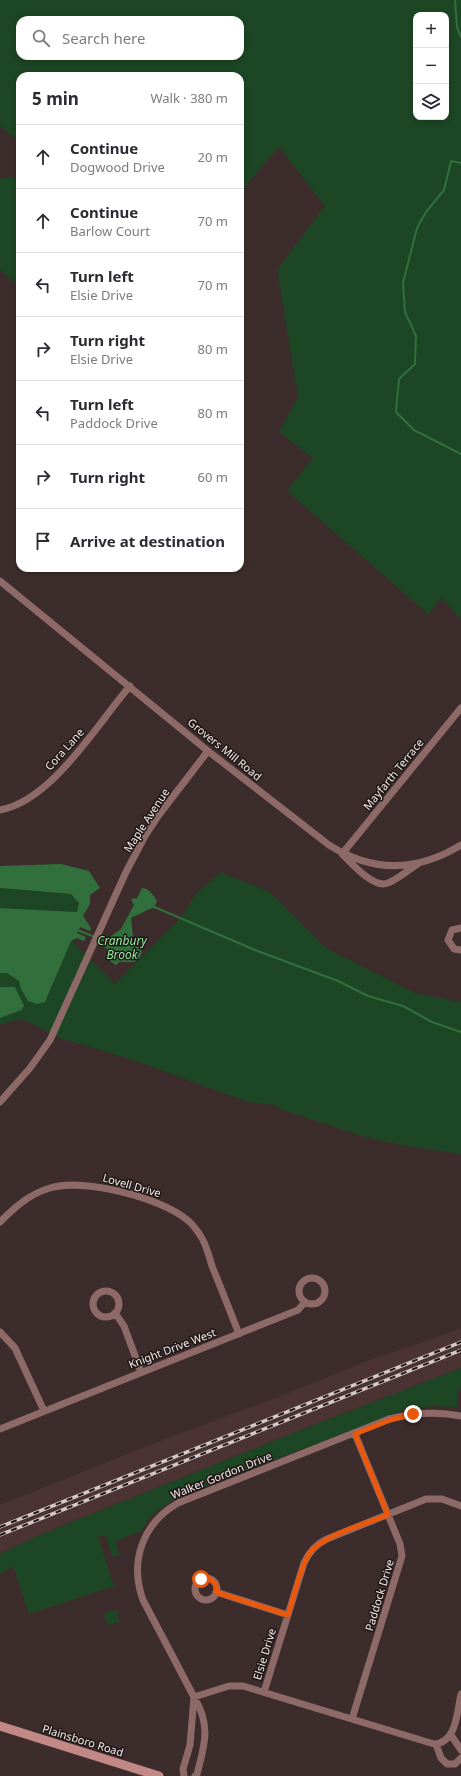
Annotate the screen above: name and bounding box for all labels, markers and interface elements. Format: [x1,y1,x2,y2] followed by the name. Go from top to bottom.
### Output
[413,12,449,120] map controls
[413,12,449,48] button: +
[16,16,244,60] search box
[30,27,52,49] icon: search
[62,28,145,48] text: Search here
[413,48,449,84] button: −
[413,84,449,120] button: layers
[32,87,79,110] text: 5 min
[150,89,228,107] text: Walk · 380 m
[70,138,138,158] text: Continue
[32,146,54,168] icon: ahead
[198,148,228,166] text: 20 m
[70,158,165,176] text: Dogwood Drive
[70,202,138,222] text: Continue
[32,210,54,232] icon: ahead
[198,212,228,230] text: 70 m
[70,222,150,240] text: Barlow Court
[70,266,134,286] text: Turn left
[32,274,54,296] icon: left
[198,276,228,294] text: 70 m
[70,286,133,304] text: Elsie Drive
[70,330,145,350] text: Turn right
[32,338,54,360] icon: right
[198,340,228,358] text: 80 m
[70,350,133,368] text: Elsie Drive
[70,394,134,414] text: Turn left
[32,402,54,424] icon: left
[198,404,228,422] text: 80 m
[70,414,158,432] text: Paddock Drive
[32,466,54,488] icon: right
[70,467,145,487] text: Turn right
[198,468,228,486] text: 60 m
[32,530,54,552] icon: arrive
[70,531,225,551] text: Arrive at destination
[185,715,265,783] street label: Grovers Mill Road
[41,725,87,773] street label: Cora Lane
[359,735,427,813] street label: Mayfarth Terrace
[120,785,172,855] street label: Maple Avenue
[97,932,148,963] water label: Cranbury Brook
[101,1170,163,1200] street label: Lovell Drive
[126,1324,218,1372] street label: Knight Drive West
[404,1405,422,1423] route end
[168,1448,274,1502] street label: Walker Gordon Drive
[361,1557,397,1633] street label: Paddock Drive
[192,1570,210,1588] route start
[249,1626,279,1682] street label: Elsie Drive
[41,1721,125,1759] street label: Plainsboro Road

